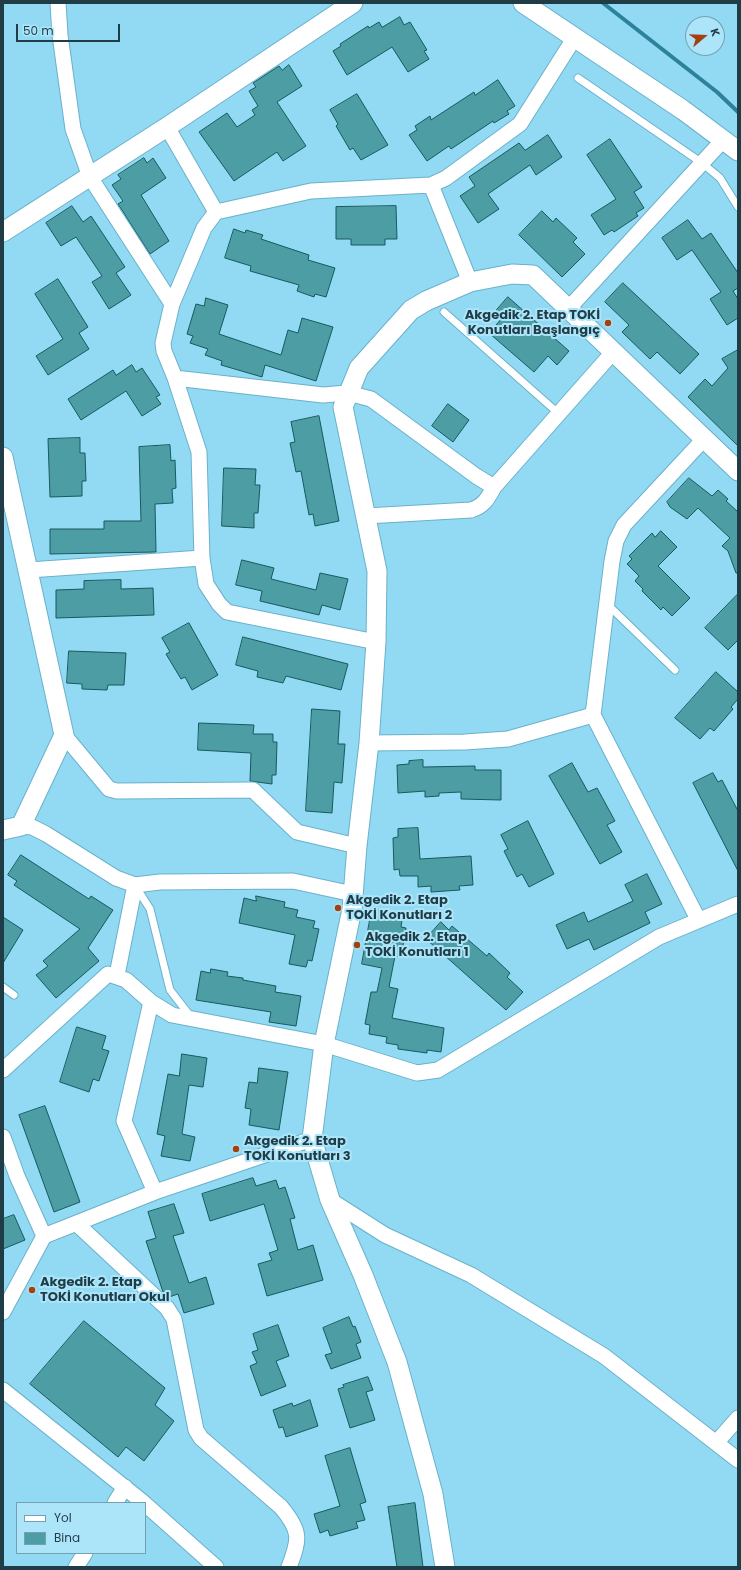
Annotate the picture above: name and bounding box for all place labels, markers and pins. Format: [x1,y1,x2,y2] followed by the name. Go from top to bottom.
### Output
[465,308,600,339] place label: Akgedik 2. Etap TOKİ Konutları Başlangıç
[603,318,613,328] marker: Akgedik 2. Etap TOKİ Konutları Başlangıç
[346,893,452,924] place label: Akgedik 2. Etap TOKİ Konutları 2
[333,903,343,913] marker: Akgedik 2. Etap TOKİ Konutları 2
[365,930,469,961] place label: Akgedik 2. Etap TOKİ Konutları 1
[352,940,362,950] marker: Akgedik 2. Etap TOKİ Konutları 1
[244,1134,351,1165] place label: Akgedik 2. Etap TOKİ Konutları 3
[231,1144,241,1154] marker: Akgedik 2. Etap TOKİ Konutları 3
[40,1275,170,1306] place label: Akgedik 2. Etap TOKİ Konutları Okul
[27,1285,37,1295] marker: Akgedik 2. Etap TOKİ Konutları Okul

